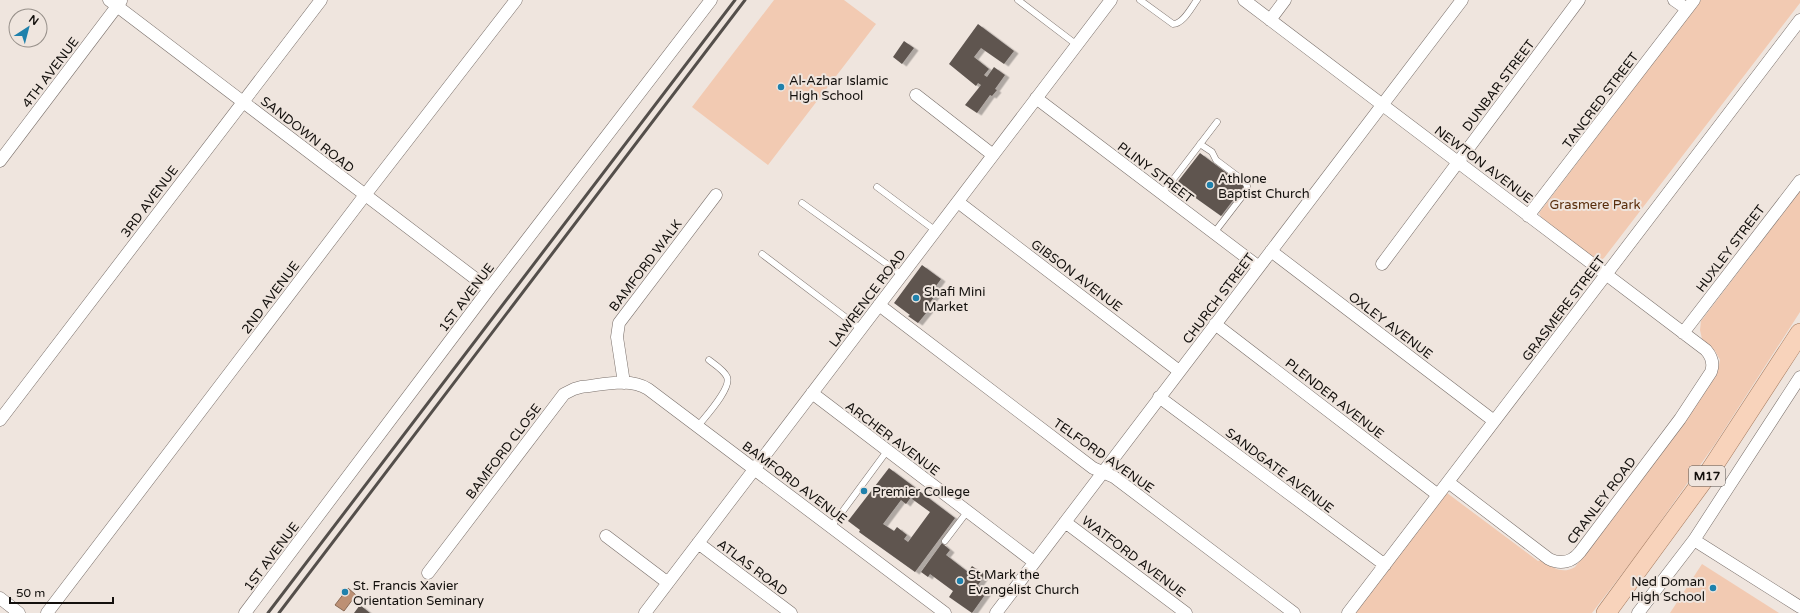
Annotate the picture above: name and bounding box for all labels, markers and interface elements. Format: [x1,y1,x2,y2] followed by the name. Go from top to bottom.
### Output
[8,8,48,48] north arrow
[26,12,41,28] text: N
[19,34,83,111] street label: 4TH AVENUE
[1459,37,1539,135] street label: DUNBAR STREET
[1559,49,1642,152] street label: TANCRED STREET
[789,73,888,104] place label: Al-Azhar Islamic High School
[776,82,786,92] marker: Al-Azhar Islamic High School
[257,93,358,176] street label: SANDOWN ROAD
[1431,123,1536,207] street label: NEWTON AVENUE
[1114,139,1197,207] street label: PLINY STREET
[118,163,182,241] street label: 3RD AVENUE
[1218,171,1310,202] place label: Athlone Baptist Church
[1205,180,1215,190] marker: Athlone Baptist Church
[1550,197,1640,213] park label: Grasmere Park
[1693,202,1769,295] street label: HUXLEY STREET
[606,216,686,315] street label: BAMFORD WALK
[1028,236,1125,315] street label: GIBSON AVENUE
[826,247,910,350] street label: LAWRENCE ROAD
[1179,250,1258,347] street label: CHURCH STREET
[1519,253,1609,364] street label: GRASMERE STREET
[238,258,303,337] street label: 2ND AVENUE
[436,260,498,335] street label: 1ST AVENUE
[924,284,985,315] place label: Shafi Mini Market
[1345,289,1436,363] street label: OXLEY AVENUE
[911,293,921,303] marker: Shafi Mini Market
[1282,355,1387,442] street label: PLENDER AVENUE
[842,398,943,479] street label: ARCHER AVENUE
[463,401,545,502] street label: BAMFORD CLOSE
[1050,415,1157,497] street label: TELFORD AVENUE
[1222,425,1337,517] street label: SANDGATE AVENUE
[739,438,850,527] street label: BAMFORD AVENUE
[1564,454,1640,547] street label: CRANLEY ROAD
[1689,466,1725,486] road number: M17
[872,484,970,500] place label: Premier College
[859,486,869,496] marker: Premier College
[1078,513,1188,601] street label: WATFORD AVENUE
[241,519,303,594] street label: 1ST AVENUE
[714,536,791,600] street label: ATLAS ROAD
[968,567,1079,598] place label: St Mark the Evangelist Church
[1631,574,1705,605] place label: Ned Doman High School
[955,576,965,586] marker: St Mark the Evangelist Church
[353,578,484,609] place label: St. Francis Xavier Orientation Seminary
[10,579,113,605] scale bar
[1708,583,1718,593] marker: Ned Doman High School
[16,586,45,600] text: 50 m
[340,587,350,597] marker: St. Francis Xavier Orientation Seminary

